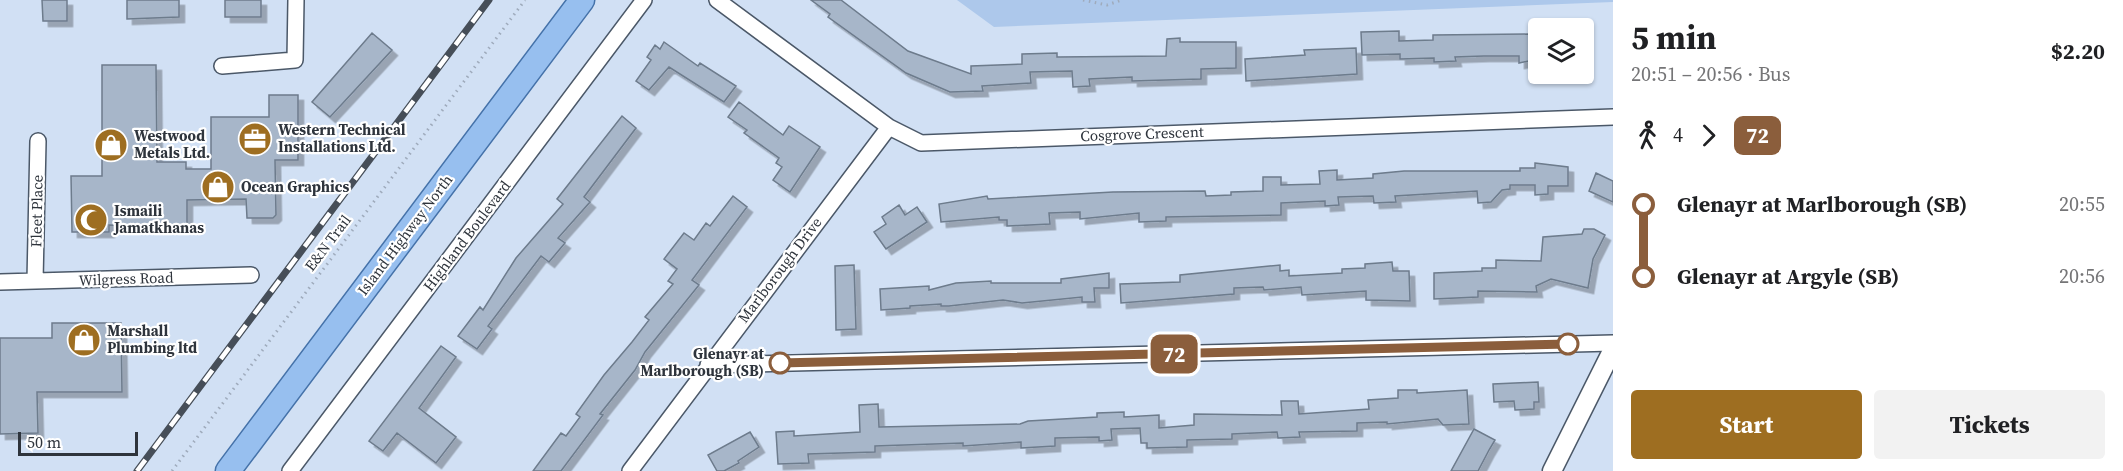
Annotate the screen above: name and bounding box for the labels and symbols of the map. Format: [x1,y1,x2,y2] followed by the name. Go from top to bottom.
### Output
[278,119,406,157] place label: Western Technical Installations Ltd.
[237,121,273,157] office icon: Western Technical Installations Ltd.
[1080,121,1204,146] street label: Cosgrove Crescent
[134,125,210,163] place label: Westwood Metals Ltd.
[93,127,129,163] shop icon: Westwood Metals Ltd.
[200,169,236,205] shop icon: Ocean Graphics
[352,170,457,300] street label: Island Highway North
[25,174,48,247] street label: Fleet Place
[241,176,349,197] place label: Ocean Graphics
[418,176,516,295] street label: Highland Boulevard
[113,200,204,238] place label: Ismaili Jamatkhanas
[73,202,109,238] mosque icon: Ismaili Jamatkhanas
[300,210,356,275] street label: E&N Trail
[733,212,827,327] street label: Marlborough Drive
[78,266,174,291] street label: Wilgress Road
[107,320,197,358] place label: Marshall Plumbing ltd
[66,322,102,358] shop icon: Marshall Plumbing ltd
[1557,333,1579,355] unlabelled marker
[1147,334,1201,374] line badge: 72
[640,343,765,381] place label: Glenayr at Marlborough (SB)
[769,352,791,374] marker: Glenayr at Marlborough (SB)
[18,429,138,456] scale bar

